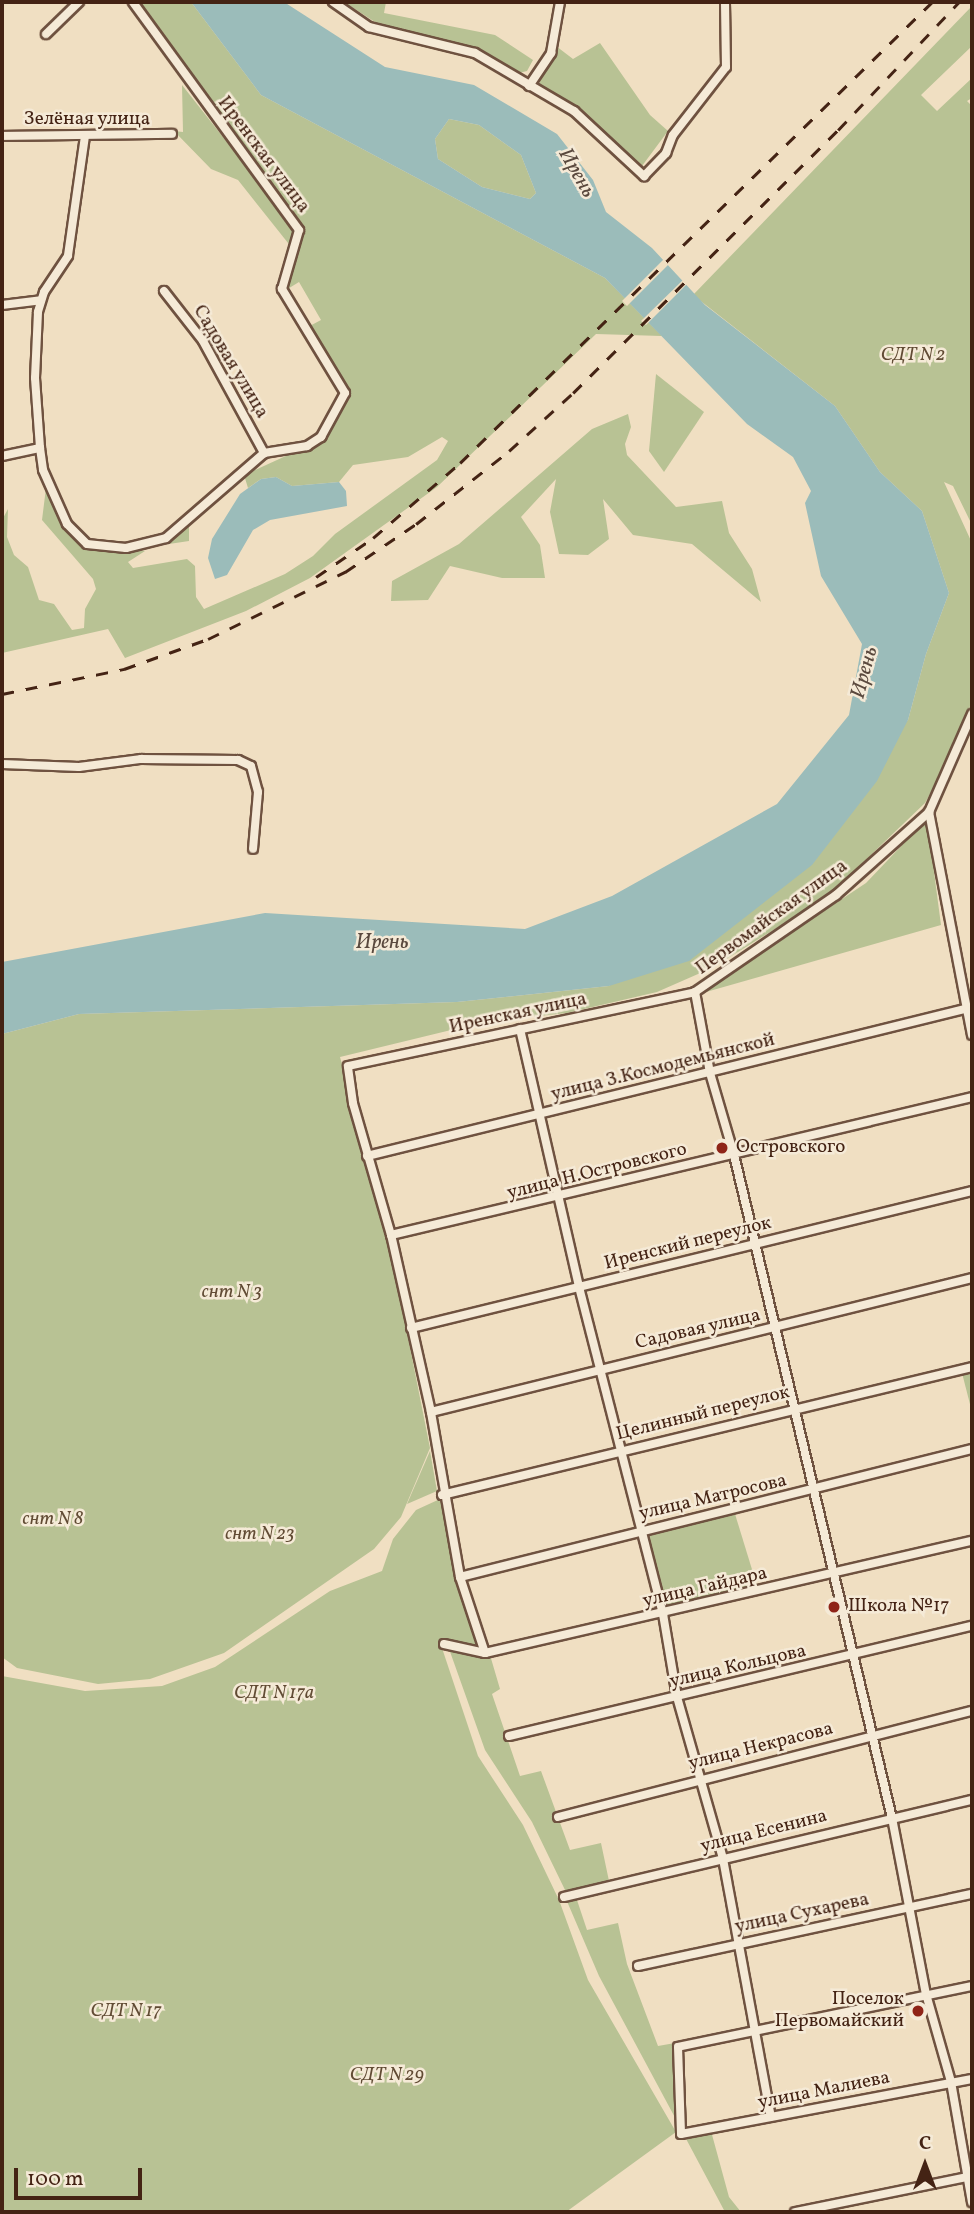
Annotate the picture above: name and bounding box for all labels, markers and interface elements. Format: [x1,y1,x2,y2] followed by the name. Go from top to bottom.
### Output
[212,92,314,218] street label: Иренская улица
[24,109,150,131] street label: Зелёная улица
[552,144,600,202] water label: Ирень
[187,301,273,423] street label: Садовая улица
[881,345,945,367] park label: СДТ N 2
[846,644,884,702] water label: Ирень
[692,855,852,981] street label: Первомайская улица
[356,930,408,956] water label: Ирень
[447,988,589,1040] street label: Иренская улица
[549,1029,777,1107] street label: улица З.Космодемьянской
[736,1137,845,1159] place label: Островского
[505,1139,689,1205] street label: улица Н.Островского
[714,1140,730,1156] marker: Островского
[602,1212,774,1276] street label: Иренский переулок
[202,1282,262,1304] park label: снт N 3
[633,1304,763,1356] street label: Садовая улица
[614,1381,792,1447] street label: Целинный переулок
[637,1470,789,1526] street label: улица Матросова
[23,1509,83,1531] park label: снт N 8
[225,1524,295,1546] park label: снт N 23
[640,1563,770,1613] street label: улица Гайдара
[848,1596,950,1618] place label: Школа №17
[826,1599,842,1615] marker: Школа №17
[667,1640,809,1694] street label: улица Кольцова
[234,1683,314,1705] park label: СДТ N 17а
[686,1718,836,1776] street label: улица Некрасова
[698,1805,830,1859] street label: улица Есенина
[733,1889,871,1939] street label: улица Сухарева
[775,1989,904,2033] place label: Поселок Первомайский
[90,2001,162,2023] park label: СДТ N 17
[910,2003,926,2019] marker: Поселок Первомайский
[350,2065,424,2087] park label: СДТ N 29
[756,2067,892,2115] street label: улица Малиева
[890,2130,960,2200] north arrow
[919,2131,931,2157] text: С
[18,2154,145,2198] scale bar
[27,2165,84,2194] text: 100 m

